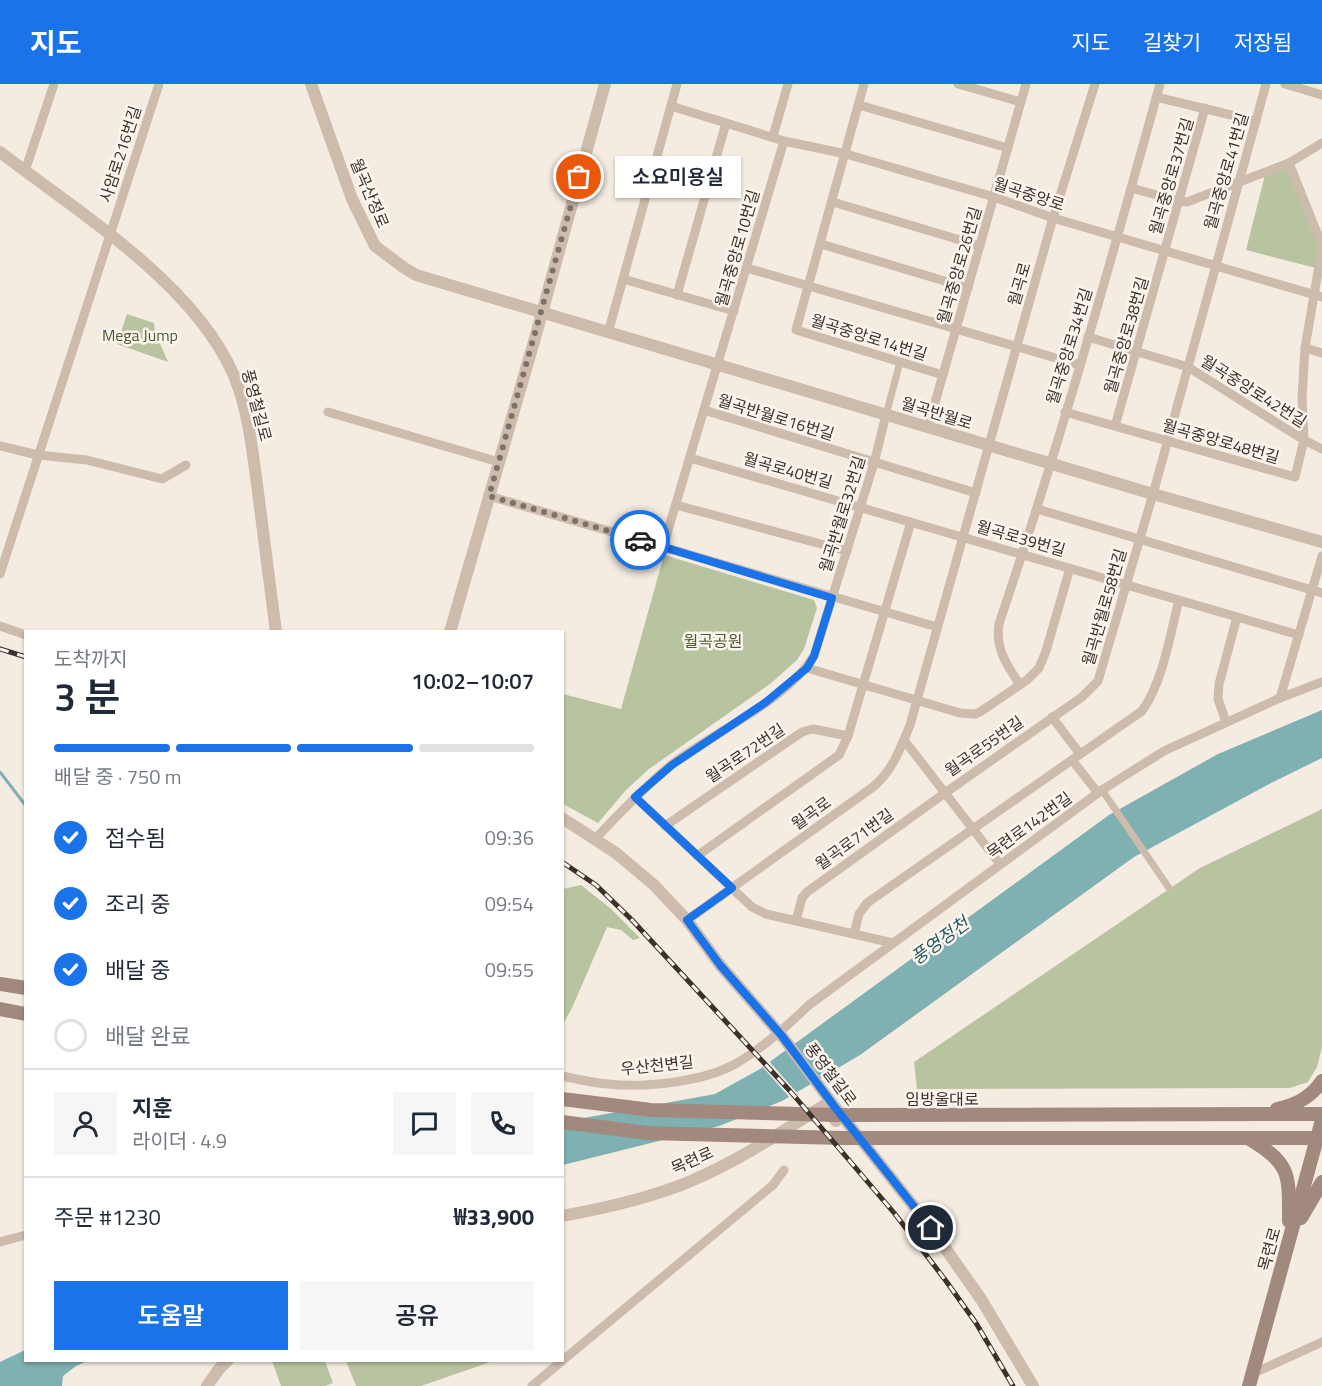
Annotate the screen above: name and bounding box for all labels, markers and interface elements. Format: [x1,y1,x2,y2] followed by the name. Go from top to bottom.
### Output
[30,21,82,64] text: 지도
[1071,26,1110,58] text: 지도
[1143,26,1201,58] text: 길찾기
[1234,26,1292,58] text: 저장됨
[93,103,147,205] street label: 사암로216번길
[1198,110,1254,232] street label: 월곡중앙로41번길
[1143,115,1199,237] street label: 월곡중앙로37번길
[553,151,604,202] pin
[345,154,396,232] street label: 월곡산정로
[615,156,741,198] callout: 소요미용실
[562,160,595,193] icon: bag
[632,161,724,192] text: 소요미용실
[990,171,1068,217] street label: 월곡중앙로
[709,187,765,309] street label: 월곡중앙로10번길
[931,204,987,326] street label: 월곡중앙로26번길
[1001,259,1037,309] street label: 월곡로
[1098,274,1154,396] street label: 월곡중앙로38번길
[1040,285,1098,407] street label: 월곡중앙로34번길
[808,308,930,366] street label: 월곡중앙로14번길
[102,323,178,347] park label: Mega Jump
[1196,349,1312,433] street label: 월곡중앙로42번길
[236,366,278,444] street label: 풍영철길로
[715,388,837,446] street label: 월곡반월로16번길
[898,391,976,435] street label: 월곡반월로
[1160,413,1282,469] street label: 월곡중앙로48번길
[741,446,835,494] street label: 월곡로40번길
[813,453,871,575] street label: 월곡반월로32번길
[610,510,670,570] courier
[974,514,1068,562] street label: 월곡로39번길
[624,524,657,557] icon: car
[1076,546,1132,668] street label: 월곡반월로58번길
[684,629,742,653] park label: 월곡공원
[54,643,128,674] text: 도착까지
[411,664,534,698] text: 10:02–10:07
[54,667,120,726] text: 3 분
[940,710,1028,782] street label: 월곡로55번길
[700,717,790,789] street label: 월곡로72번길
[54,761,181,792] text: 배달 중 · 750 m
[981,786,1077,864] street label: 목련로142번길
[786,790,836,836] street label: 월곡로
[810,802,898,876] street label: 월곡로71번길
[54,821,87,854] icon: check
[105,821,166,855] text: 접수됨
[485,822,534,853] text: 09:36
[54,887,87,920] icon: check
[105,887,171,921] text: 조리 중
[485,888,534,919] text: 09:54
[905,909,976,971] water label: 풍영정천
[54,953,87,986] icon: check
[105,953,171,987] text: 배달 중
[485,954,534,985] text: 09:55
[105,1019,191,1053] text: 배달 완료
[799,1037,863,1111] street label: 풍영철길로
[619,1049,695,1081] street label: 우산천변길
[905,1087,979,1111] street label: 임방울대로
[132,1091,172,1125] text: 지훈
[54,1092,117,1155] button: person
[393,1092,456,1155] button: chat
[471,1092,534,1155] button: phone
[132,1125,227,1156] text: 라이더 · 4.9
[667,1140,717,1180] street label: 목련로
[54,1200,161,1234] text: 주문 #1230
[454,1200,534,1234] text: ₩33,900
[905,1202,956,1253] pin
[914,1211,947,1244] icon: home
[1251,1224,1287,1274] street label: 목련로
[54,1281,288,1350] button: 도움말
[300,1281,534,1350] button: 공유

